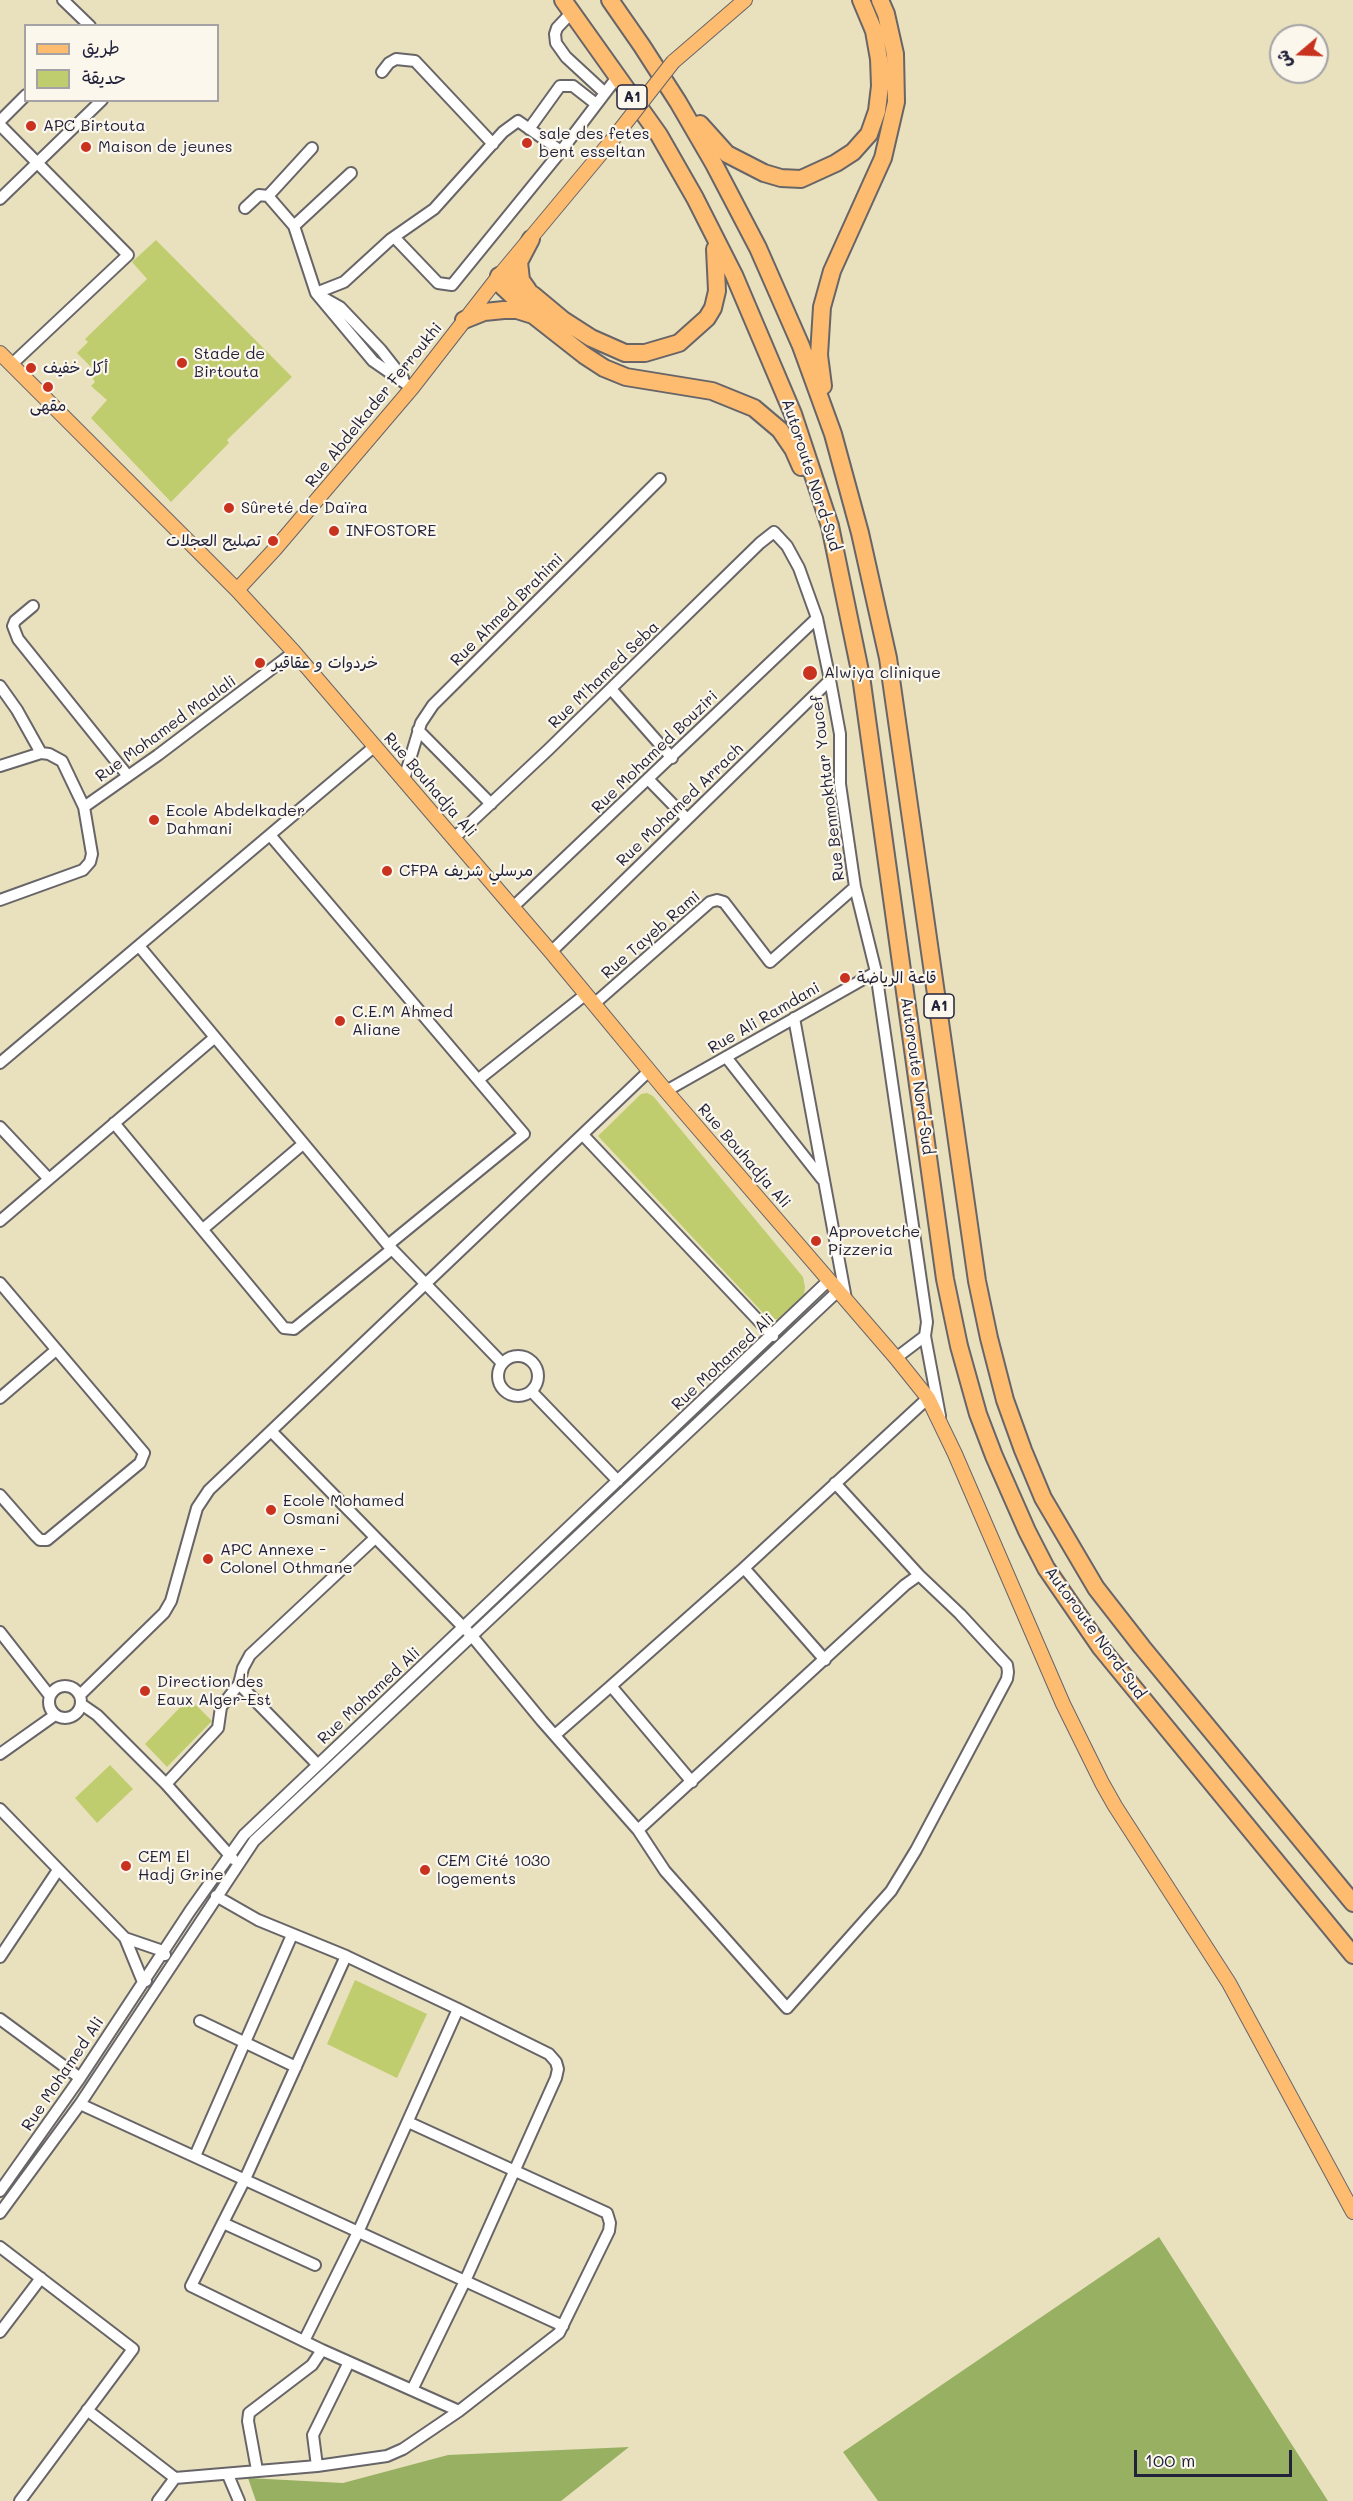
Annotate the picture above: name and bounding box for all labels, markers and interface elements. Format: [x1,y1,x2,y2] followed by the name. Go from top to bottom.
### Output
[24,24,219,102] legend
[1269,24,1329,84] north arrow
[82,35,120,59] text: طريق
[1271,48,1296,71] text: ش
[82,65,126,89] text: حديقة
[617,85,647,109] road number: A1
[43,116,146,136] place label: APC Birtouta
[24,119,38,133] marker: APC Birtouta
[539,124,650,162] place label: sale des fetes bent esseltan
[520,136,534,150] marker: sale des fetes bent esseltan
[98,137,233,157] place label: Maison de jeunes
[79,140,93,154] marker: Maison de jeunes
[302,319,446,491] street label: Rue Abdelkader Ferroukhi
[194,344,265,382] place label: Stade de Birtouta
[175,356,189,370] marker: Stade de Birtouta
[43,358,108,378] place label: أكل خفيف
[24,361,38,375] marker: أكل خفيف
[41,380,55,394] marker: مقهى
[30,396,66,416] place label: مقهى
[777,397,845,553] street label: Autoroute Nord-Sud
[241,498,368,518] place label: Sûreté de Daïra
[222,501,236,515] marker: Sûreté de Daïra
[346,521,436,541] place label: INFOSTORE
[327,524,341,538] marker: INFOSTORE
[166,531,261,551] place label: تصليح العجلات
[266,534,280,548] marker: تصليح العجلات
[447,550,567,670] street label: Rue Ahmed Brahimi
[545,617,663,733] street label: Rue M'hamed Seba
[272,653,378,673] place label: خردوات و عقاقير
[253,656,267,670] marker: خردوات و عقاقير
[824,663,941,683] place label: Alwiya clinique
[801,664,819,682] marker: Alwiya clinique
[92,672,240,786] street label: Rue Mohamed Maalali
[588,687,722,817] street label: Rue Mohamed Bouziri
[807,694,849,882] street label: Rue Benmokhtar Youcef
[380,729,480,841] street label: Rue Bouhadja Ali
[613,739,747,871] street label: Rue Mohamed Arrach
[166,801,305,839] place label: Ecole Abdelkader Dahmani
[147,813,161,827] marker: Ecole Abdelkader Dahmani
[399,861,533,881] place label: CFPA مرسلي شريف
[380,864,394,878] marker: CFPA مرسلي شريف
[598,887,704,983] street label: Rue Tayeb Rami
[857,968,937,988] place label: قاعة الرياضة
[838,971,852,985] marker: قاعة الرياضة
[705,978,823,1058] street label: Rue Ali Ramdani
[924,994,954,1018] road number: A1
[896,996,938,1156] street label: Autoroute Nord-Sud
[352,1002,453,1040] place label: C.E.M Ahmed Aliane
[333,1014,347,1028] marker: C.E.M Ahmed Aliane
[694,1100,794,1212] street label: Rue Bouhadja Ali
[828,1222,920,1260] place label: Aprovetche Pizzeria
[809,1234,823,1248] marker: Aprovetche Pizzeria
[668,1310,778,1414] street label: Rue Mohamed Ali
[283,1491,404,1529] place label: Ecole Mohamed Osmani
[264,1503,278,1517] marker: Ecole Mohamed Osmani
[220,1540,353,1578] place label: APC Annexe - Colonel Othmane
[201,1552,215,1566] marker: APC Annexe - Colonel Othmane
[1041,1563,1149,1703] street label: Autoroute Nord-Sud
[314,1644,424,1748] street label: Rue Mohamed Ali
[157,1672,271,1710] place label: Direction des Eaux Alger-Est
[138,1684,152,1698] marker: Direction des Eaux Alger-Est
[138,1847,224,1885] place label: CEM El Hadj Grine
[437,1851,550,1889] place label: CEM Cité 1030 logements
[119,1859,133,1873] marker: CEM El Hadj Grine
[418,1863,432,1877] marker: CEM Cité 1030 logements
[18,2013,108,2135] street label: Rue Mohamed Ali
[1137,2438,1294,2476] scale bar
[1145,2448,1195,2472] text: 100 m

